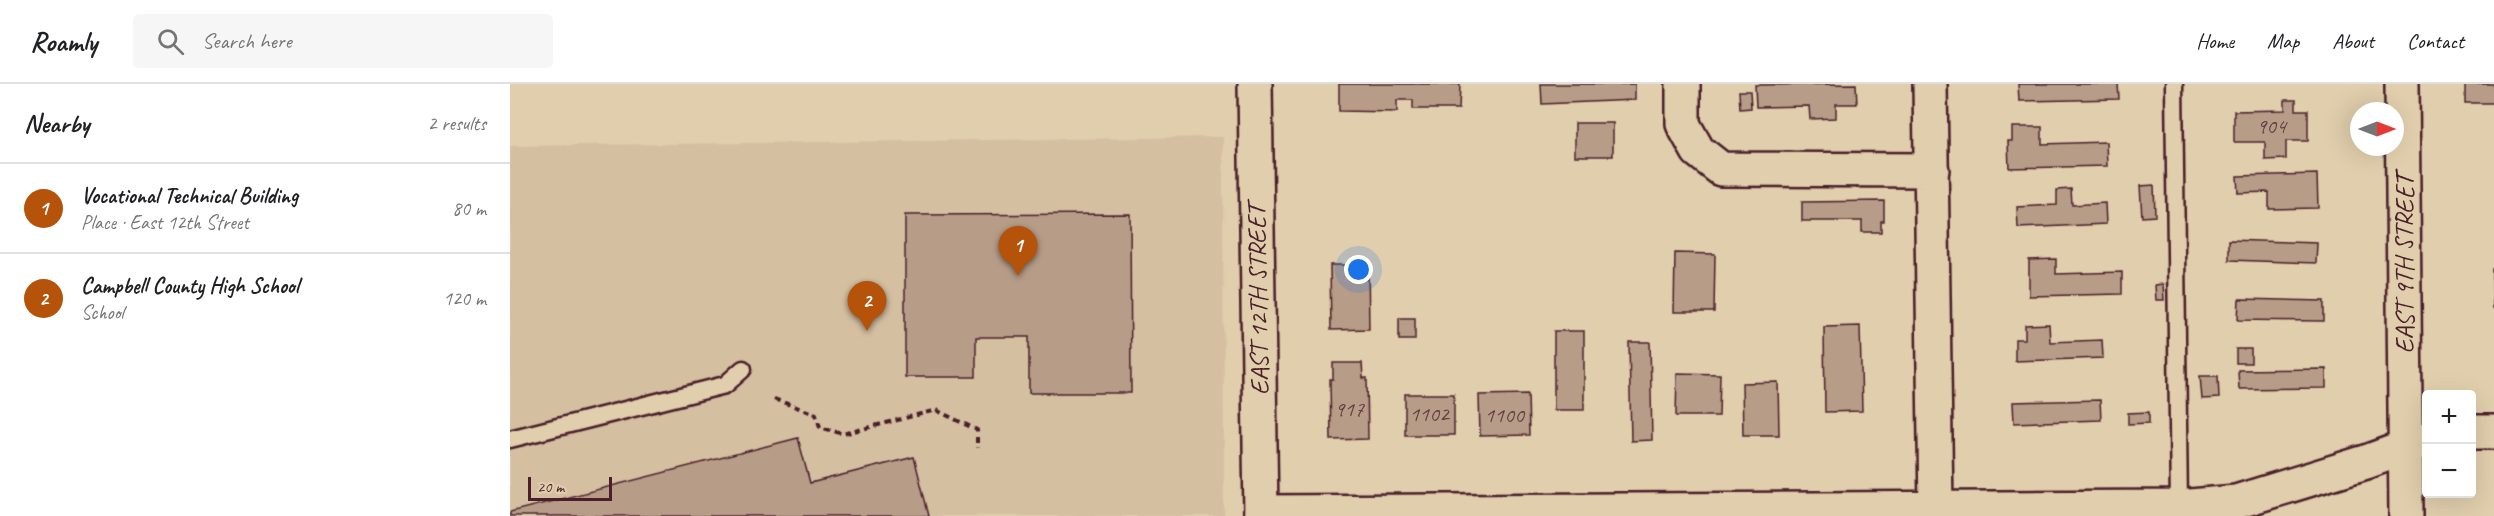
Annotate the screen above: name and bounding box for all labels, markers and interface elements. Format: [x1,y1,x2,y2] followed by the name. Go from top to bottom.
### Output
[133,14,553,68] search box
[30,24,97,59] text: Roamly
[154,25,187,58] icon: search
[202,27,292,55] text: Search here
[2196,28,2234,54] text: Home
[2267,28,2299,54] text: Map
[2332,28,2374,54] text: About
[2407,28,2464,54] text: Contact
[2350,102,2404,156] north arrow
[24,107,89,140] text: Nearby
[427,111,486,136] text: 2 results
[2256,112,2288,140] house number: 904
[2388,168,2421,353] street label: EAST 9TH STREET
[81,182,298,210] text: Vocational Technical Building
[39,196,48,221] text: 1
[452,196,486,221] text: 80 m
[1240,197,1276,396] street label: EAST 12TH STREET
[81,210,249,235] text: Place · East 12th Street
[998,226,1038,276] pin: 1
[1344,255,1373,284] your location
[81,272,299,300] text: Campbell County High School
[848,282,886,331] pin: 2
[39,286,48,311] text: 2
[443,286,486,311] text: 120 m
[81,300,124,325] text: School
[2422,390,2476,498] map controls
[2422,390,2476,444] button: +
[1334,395,1365,423] house number: 917
[1409,400,1451,428] house number: 1102
[1484,401,1526,429] house number: 1100
[2422,444,2476,498] button: −
[528,474,612,502] scale bar
[537,477,564,497] text: 20 m

